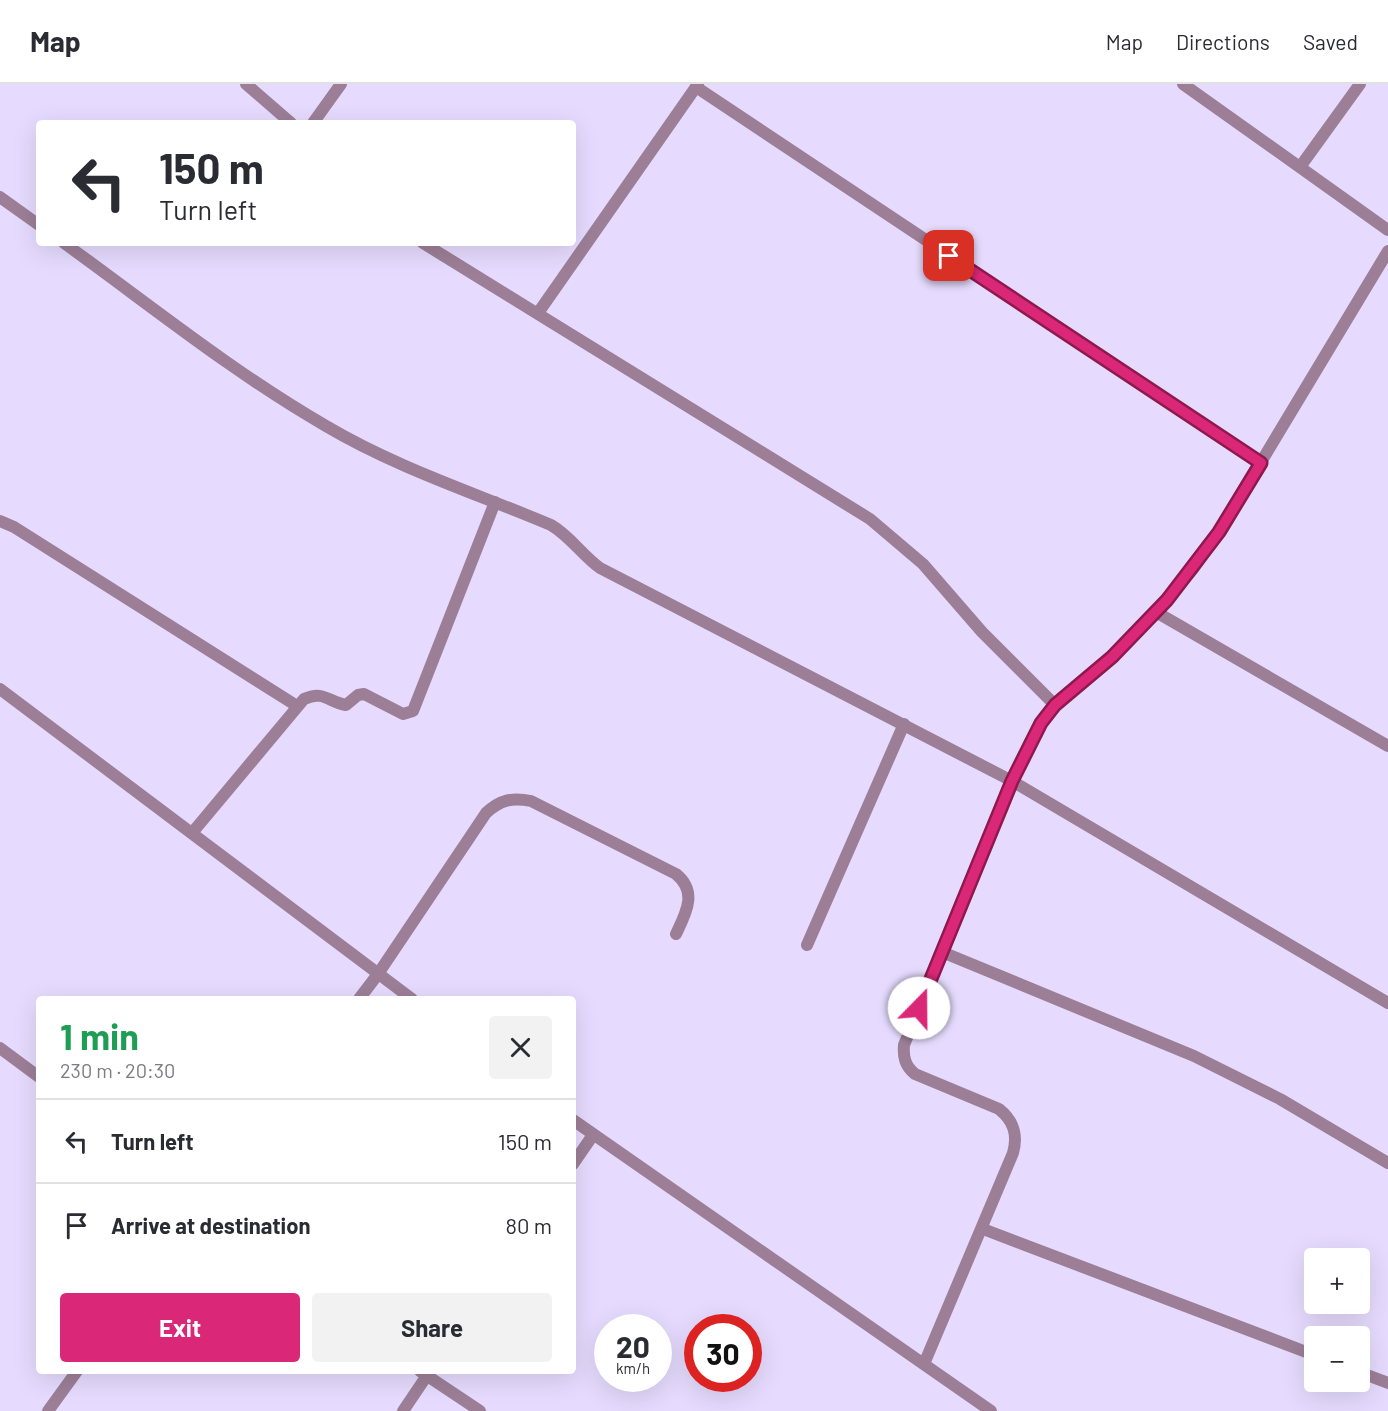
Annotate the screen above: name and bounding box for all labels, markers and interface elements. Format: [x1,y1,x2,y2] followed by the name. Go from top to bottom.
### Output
[30,24,81,58] text: Map
[1106,29,1143,54] text: Map
[1176,29,1270,54] text: Directions
[1303,29,1358,54] text: Saved
[159,142,264,192] text: 150 m
[60,144,138,222] icon: left
[159,193,257,225] text: Turn left
[923,230,974,281] pin
[932,239,965,272] icon: arrive
[887,976,951,1040] position arrow
[60,1014,139,1057] text: 1 min
[489,1016,552,1079] button: close
[60,1058,175,1082] text: 230 m · 20:30
[60,1125,93,1158] icon: left
[111,1128,194,1154] text: Turn left
[498,1128,552,1154] text: 150 m
[60,1209,93,1242] icon: arrive
[111,1212,310,1238] text: Arrive at destination
[506,1212,552,1238] text: 80 m
[1304,1248,1370,1392] map controls
[1304,1248,1370,1314] button: +
[60,1293,300,1362] button: Exit
[312,1293,552,1362] button: Share
[684,1314,762,1392] speed limit sign: 30
[1304,1326,1370,1392] button: −
[616,1328,650,1364] text: 20
[616,1359,650,1377] text: km/h

